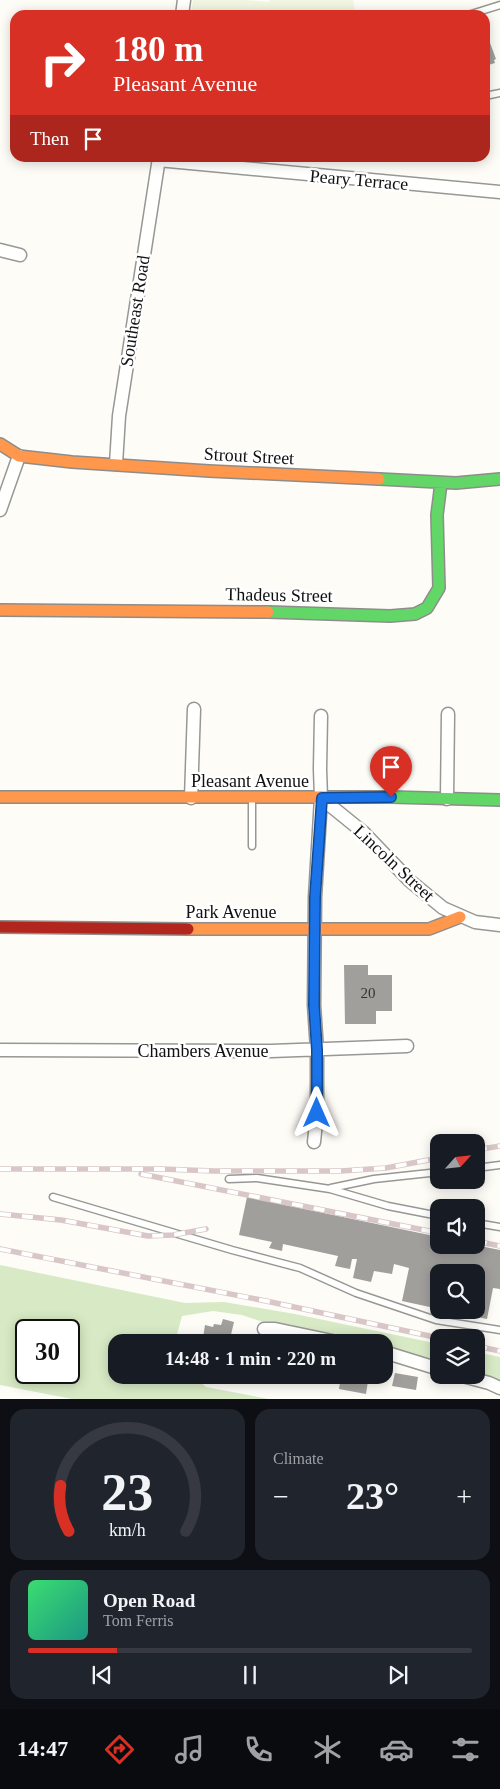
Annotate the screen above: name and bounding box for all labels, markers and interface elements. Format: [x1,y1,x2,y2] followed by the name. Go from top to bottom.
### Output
[30,30,95,95] icon: right
[113,30,203,69] text: 180 m
[113,71,257,96] text: Pleasant Avenue
[79,125,107,153] icon: arrive
[30,128,69,149] text: Then
[309,166,409,194] street label: Peary Terrace
[116,254,154,368] street label: Southeast Road
[203,444,295,468] street label: Strout Street
[225,584,333,606] street label: Thadeus Street
[370,746,412,797] pin
[377,753,405,781] icon: arrive
[191,771,309,791] street label: Pleasant Avenue
[350,821,438,905] street label: Lincoln Street
[185,902,277,922] street label: Park Avenue
[361,985,376,1001] house number: 20
[137,1041,269,1061] street label: Chambers Avenue
[290,1086,342,1138] position arrow
[430,1134,485,1189] north arrow
[430,1134,485,1384] map controls
[430,1199,485,1254] button: sound
[430,1264,485,1319] button: search
[15,1319,80,1384] speed limit sign: 30
[430,1329,485,1384] button: layers
[165,1348,336,1369] text: 14:48 · 1 min · 220 m
[273,1450,324,1467] text: Climate
[102,1464,154,1521] text: 23
[346,1475,399,1517] text: 23°
[273,1481,289,1512] text: −
[456,1481,472,1512] text: +
[109,1520,146,1540] text: km/h
[103,1590,195,1611] text: Open Road
[103,1612,173,1629] text: Tom Ferris
[88,1661,116,1689] icon: previous
[236,1661,264,1689] icon: pause
[384,1661,412,1689] icon: next
[102,1732,137,1767] icon: directions
[172,1732,207,1767] icon: music
[241,1732,276,1767] icon: phone
[310,1732,345,1767] icon: climate
[379,1732,414,1767] icon: car
[448,1732,483,1767] icon: filters
[17,1736,68,1761] text: 14:47

